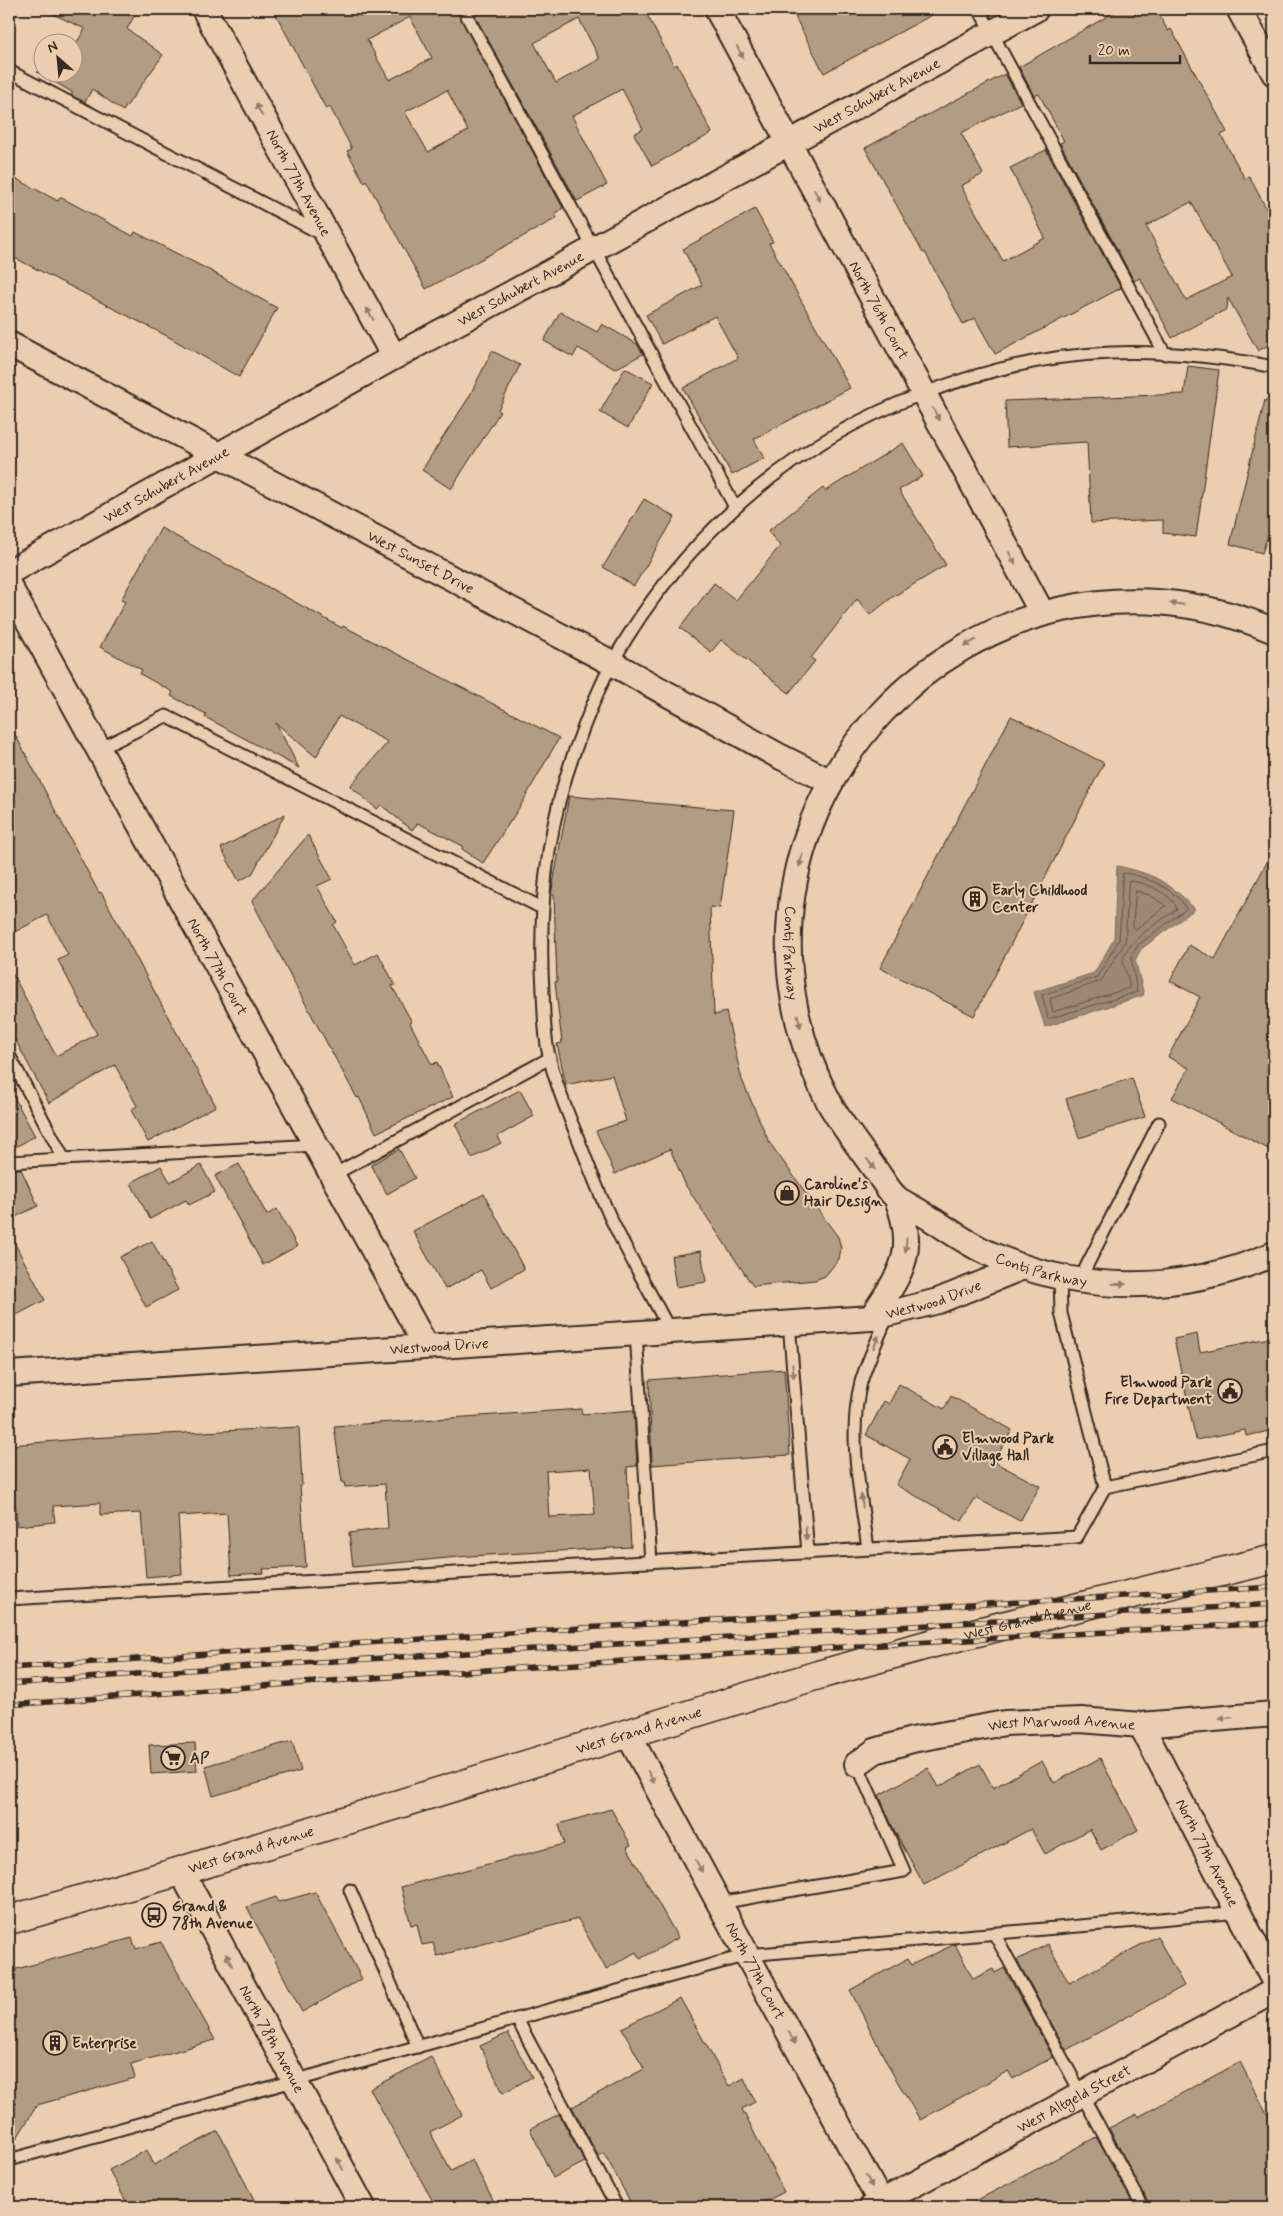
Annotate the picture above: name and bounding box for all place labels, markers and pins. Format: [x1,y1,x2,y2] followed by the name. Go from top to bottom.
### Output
[992,881,1087,918] place label: Early Childhood Center
[962,886,988,912] building icon: Early Childhood Center
[804,1175,883,1214] place label: Caroline's Hair Design
[774,1180,800,1206] shop icon: Caroline's Hair Design
[1105,1373,1212,1410] place label: Elmwood Park Fire Department
[1217,1378,1243,1404] public building icon: Elmwood Park Fire Department
[962,1429,1054,1467] place label: Elmwood Park Village Hall
[932,1434,958,1460] public building icon: Elmwood Park Village Hall
[160,1745,186,1771] supermarket icon: AP
[190,1749,210,1769] place label: AP
[172,1897,254,1934] place label: Grand & 78th Avenue
[141,1902,167,1928] bus stop icon: Grand & 78th Avenue
[42,2030,68,2056] building icon: Enterprise
[72,2034,137,2054] place label: Enterprise

